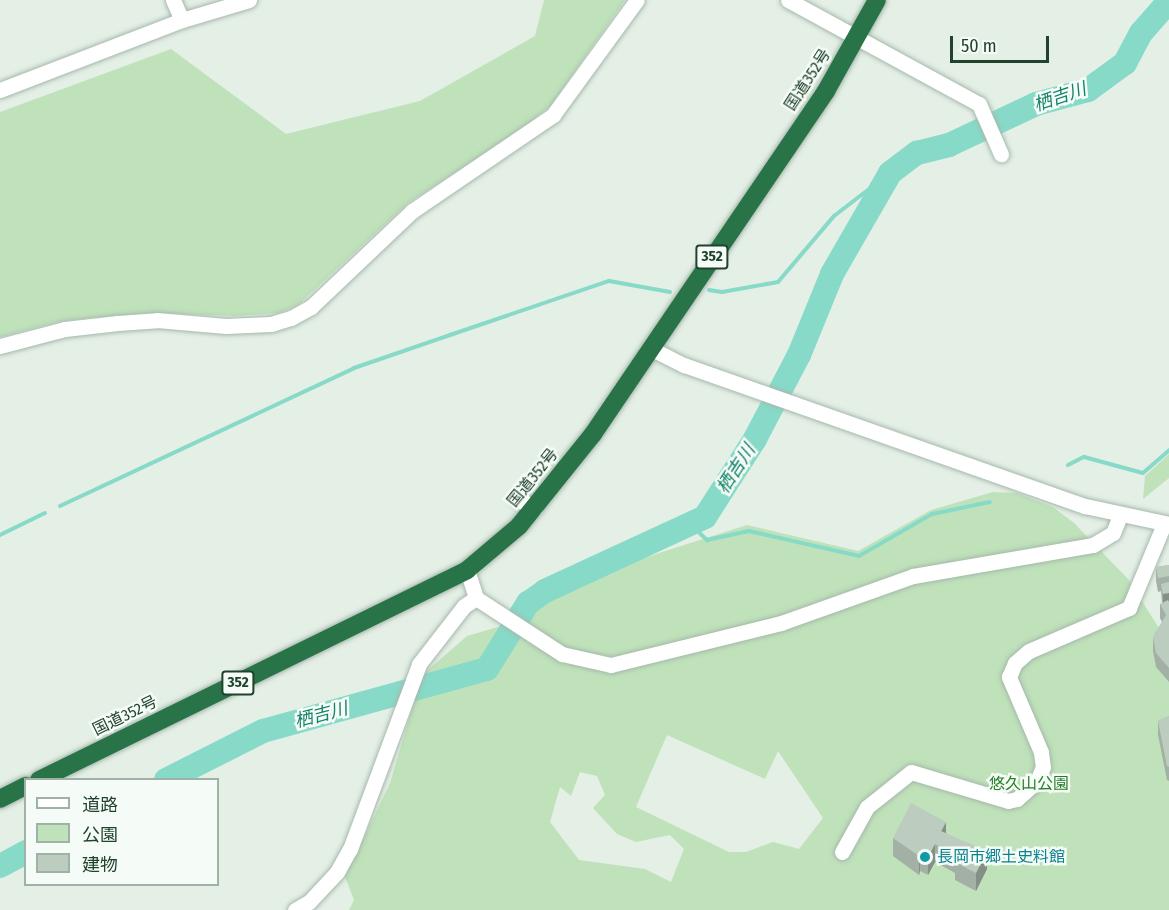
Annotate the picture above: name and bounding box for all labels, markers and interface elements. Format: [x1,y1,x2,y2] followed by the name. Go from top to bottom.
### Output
[953,24,1052,62] scale bar
[961,35,997,57] text: 50 m
[781,46,835,114] street label: 国道352号
[1031,78,1089,116] water label: 栖吉川
[694,245,730,269] road number: 352
[712,440,760,498] water label: 栖吉川
[504,445,562,511] street label: 国道352号
[220,671,256,695] road number: 352
[90,692,160,740] street label: 国道352号
[292,698,350,732] water label: 栖吉川
[989,774,1069,794] park label: 悠久山公園
[24,778,219,886] legend
[82,794,118,816] text: 道路
[82,824,118,846] text: 公園
[937,847,1065,867] place label: 長岡市郷土史料館
[918,850,932,864] marker: 長岡市郷土史料館
[82,854,118,876] text: 建物

